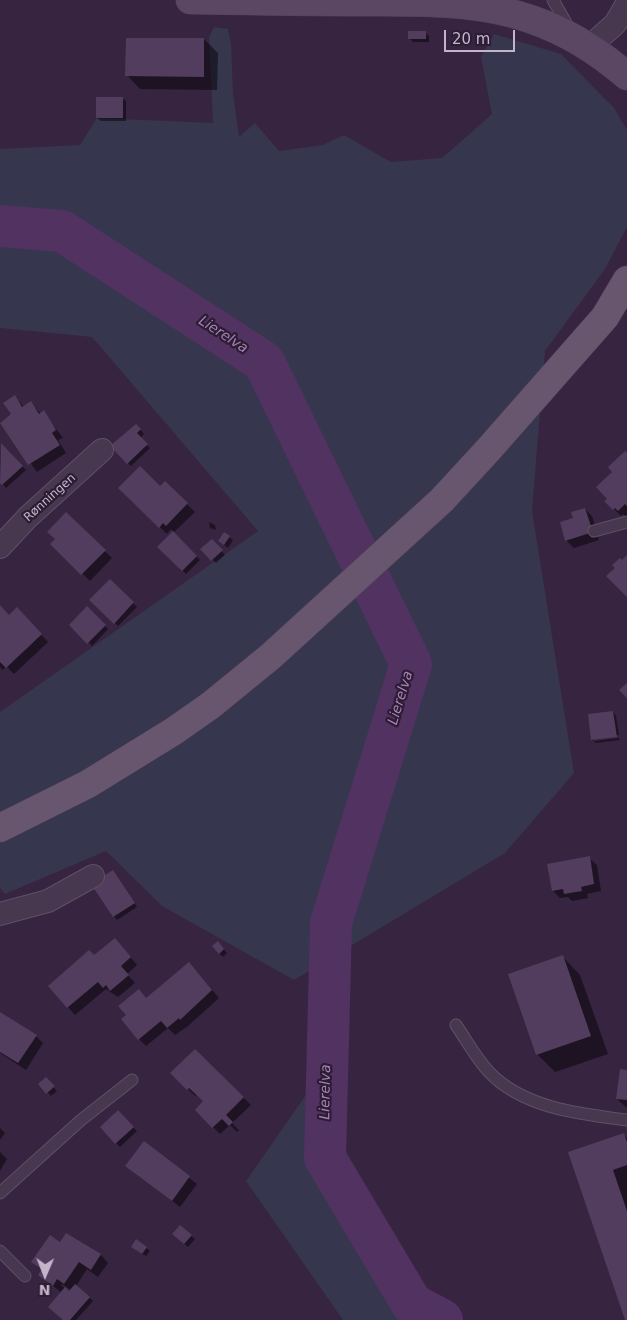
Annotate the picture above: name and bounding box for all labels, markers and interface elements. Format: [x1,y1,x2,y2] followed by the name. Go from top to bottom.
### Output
[447,20,518,52] scale bar
[452,30,490,48] text: 20 m
[195,313,251,357] water label: Lierelva
[21,471,79,525] street label: Rønningen
[385,669,417,727] water label: Lierelva
[317,1064,335,1120] water label: Lierelva
[20,1250,70,1300] north arrow
[39,1282,51,1298] text: N

